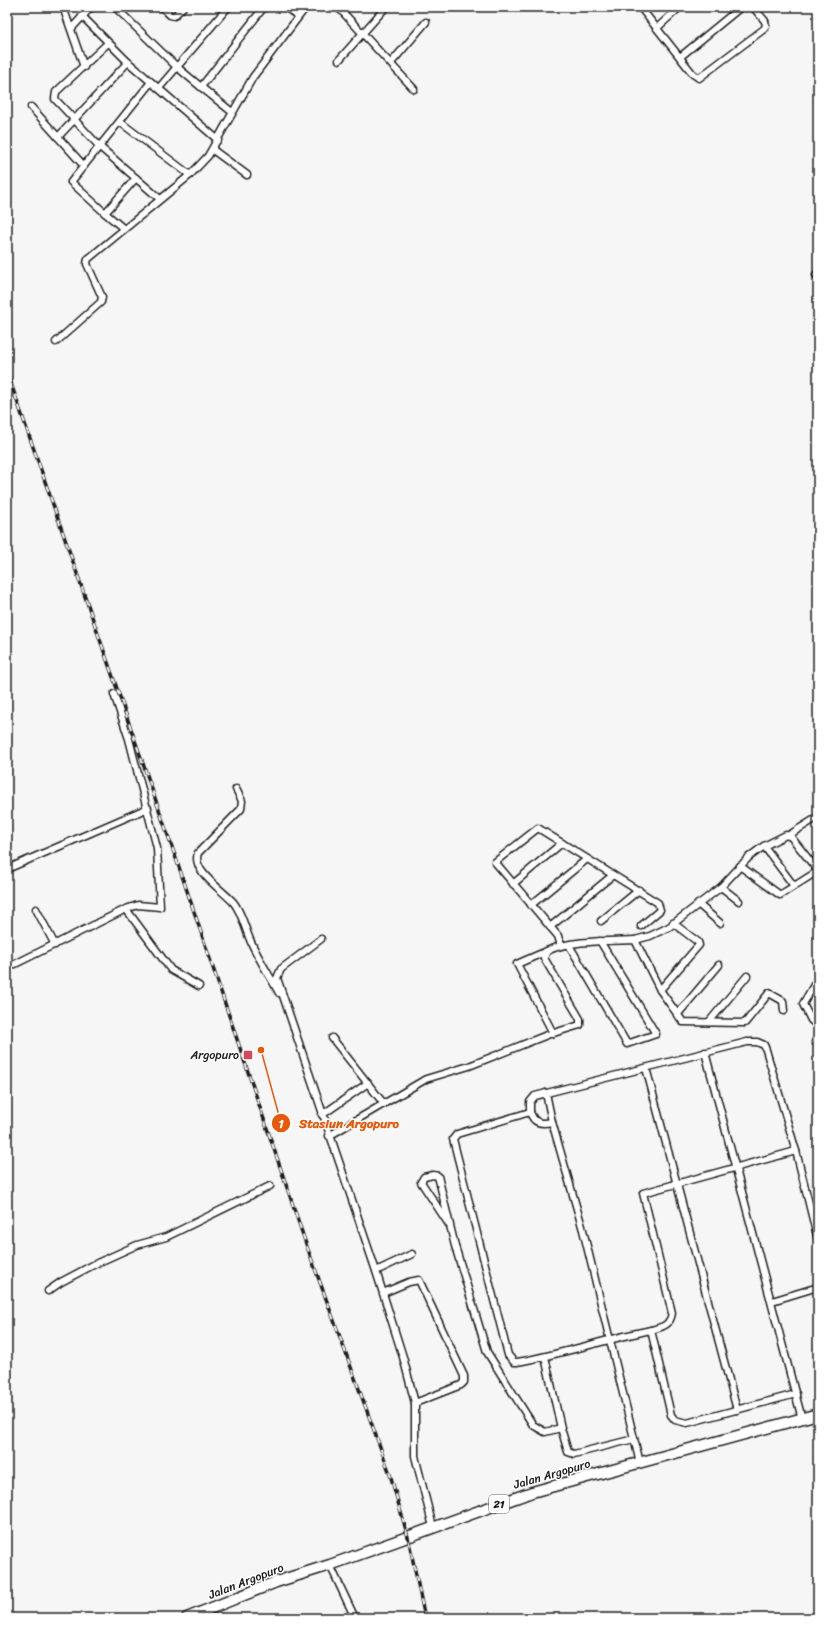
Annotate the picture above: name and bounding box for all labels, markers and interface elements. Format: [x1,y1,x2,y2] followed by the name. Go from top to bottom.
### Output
[189,1044,239,1066] place label: Argopuro
[242,1049,254,1061] marker: Argopuro
[271,1111,407,1136] callout: Stasiun Argopuro
[298,1112,400,1135] text: Stasiun Argopuro
[278,1113,284,1135] text: 1
[510,1453,593,1496] street label: Jalan Argopuro
[489,1495,509,1513] road number: 21
[204,1557,287,1606] street label: Jalan Argopuro

